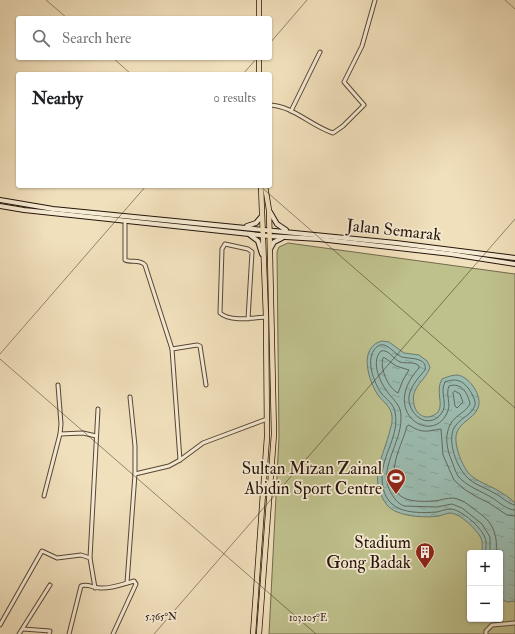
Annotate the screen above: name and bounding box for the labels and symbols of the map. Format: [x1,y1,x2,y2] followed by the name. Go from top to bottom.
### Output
[344,214,443,246] street label: Jalan Semarak
[242,458,383,500] place label: Sultan Mizan Zainal Abidin Sport Centre
[385,467,407,495] sports icon: Sultan Mizan Zainal Abidin Sport Centre
[326,532,411,573] place label: Stadium Gong Badak
[414,541,436,569] building icon: Stadium Gong Badak
[145,611,177,623] text: 5.365°N
[289,612,327,624] text: 103.105°E

